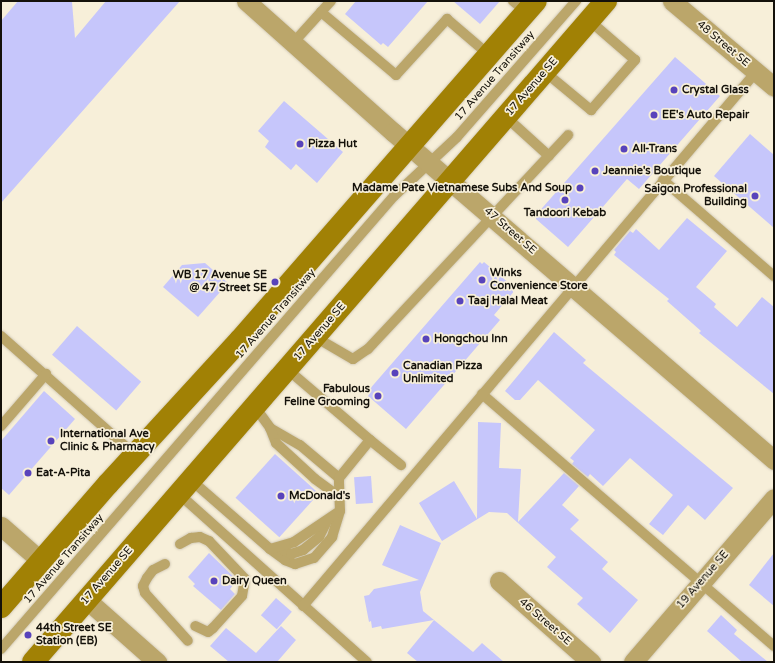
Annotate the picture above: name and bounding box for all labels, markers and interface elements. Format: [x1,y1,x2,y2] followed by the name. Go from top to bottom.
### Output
[694,18,752,70] street label: 48 Street SE
[452,28,538,124] street label: 17 Avenue Transitway
[503,55,561,119] street label: 17 Avenue SE
[682,83,749,97] place label: Crystal Glass
[669,85,679,95] marker: Crystal Glass
[662,108,749,122] place label: EE's Auto Repair
[649,110,659,120] marker: EE's Auto Repair
[308,137,357,151] place label: Pizza Hut
[295,139,305,149] marker: Pizza Hut
[632,142,677,156] place label: All-Trans
[619,144,629,154] marker: All-Trans
[603,164,701,178] place label: Jeannie's Boutique
[590,166,600,176] marker: Jeannie's Boutique
[352,181,572,195] place label: Madame Pate Vietnamese Subs And Soup
[575,183,585,193] marker: Madame Pate Vietnamese Subs And Soup
[644,183,747,209] place label: Saigon Professional Building
[750,191,760,201] marker: Saigon Professional Building
[560,195,570,205] marker: Tandoori Kebab
[481,205,539,257] street label: 47 Street SE
[524,206,606,220] place label: Tandoori Kebab
[233,266,319,362] street label: 17 Avenue Transitway
[490,267,588,293] place label: Winks Convenience Store
[173,269,267,295] place label: WB 17 Avenue SE @ 47 Street SE
[477,275,487,285] marker: Winks Convenience Store
[270,277,280,287] marker: WB 17 Avenue SE @ 47 Street SE
[468,294,548,308] place label: Taaj Halal Meat
[455,296,465,306] marker: Taaj Halal Meat
[291,300,349,364] street label: 17 Avenue SE
[434,332,508,346] place label: Hongchou Inn
[421,334,431,344] marker: Hongchou Inn
[403,360,482,386] place label: Canadian Pizza Unlimited
[390,368,400,378] marker: Canadian Pizza Unlimited
[284,383,370,409] place label: Fabulous Feline Grooming
[373,391,383,401] marker: Fabulous Feline Grooming
[60,428,155,454] place label: International Ave Clinic & Pharmacy
[45,435,57,447] marker: International Ave Clinic & Pharmacy
[36,466,90,480] place label: Eat-A-Pita
[23,468,33,478] marker: Eat-A-Pita
[289,489,350,503] place label: McDonald's
[276,491,286,501] marker: McDonald's
[21,511,107,607] street label: 17 Avenue Transitway
[78,544,136,608] street label: 17 Avenue SE
[674,548,732,612] street label: 19 Avenue SE
[222,574,287,588] place label: Dairy Queen
[209,576,219,586] marker: Dairy Queen
[516,596,574,648] street label: 46 Street SE
[36,622,112,648] place label: 44th Street SE Station (EB)
[23,630,33,640] marker: 44th Street SE Station (EB)

